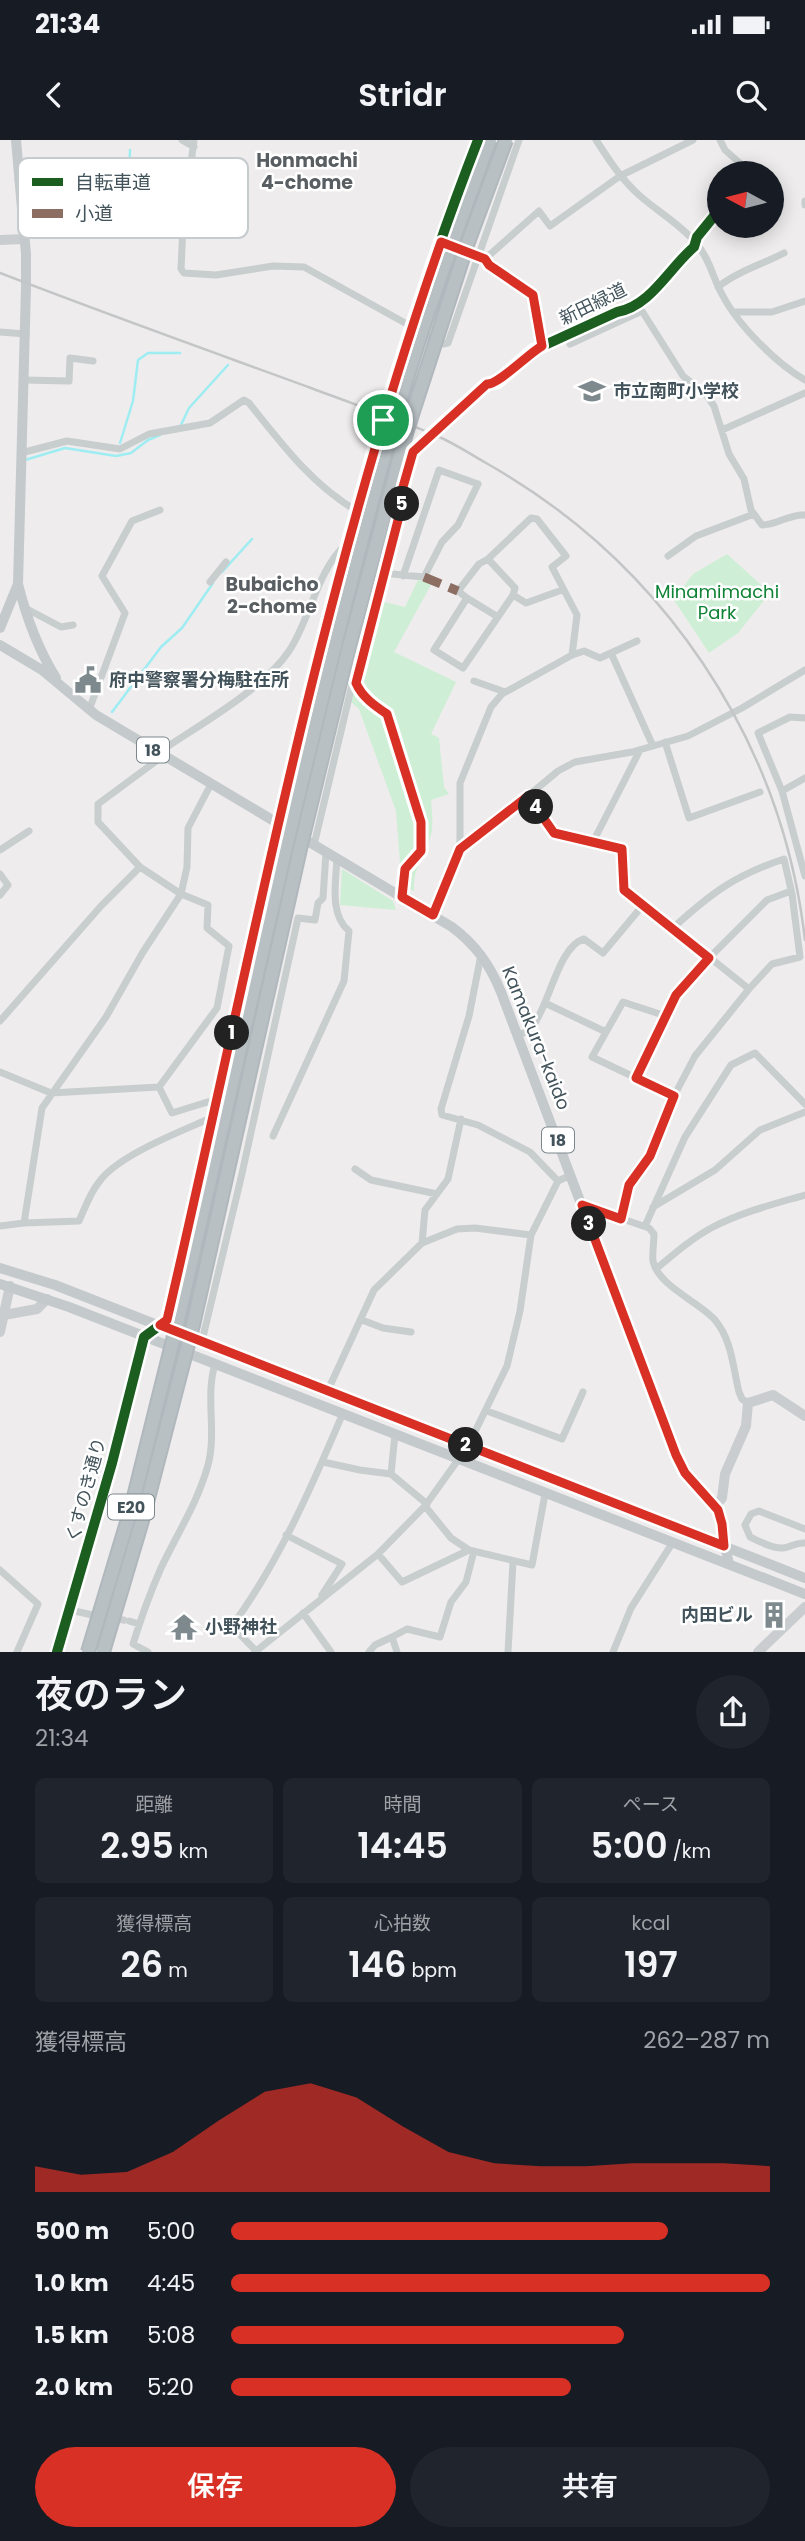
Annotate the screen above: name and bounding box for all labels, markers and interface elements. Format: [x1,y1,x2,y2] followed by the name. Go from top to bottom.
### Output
[35,6,100,42] text: 21:34
[358,72,447,117] text: Stridr
[35,76,73,114] icon: back
[732,76,770,114] icon: search
[256,147,358,196] district label: Honmachi 4-chome
[18,158,248,238] legend
[707,161,784,238] north arrow
[707,161,784,238] map controls
[75,169,151,196] text: 自転車道
[75,200,113,227] text: 小道
[555,277,631,331] street label: 新田緑道
[577,376,607,406] school or university icon: 市立南町小学校
[613,378,739,403] place label: 市立南町小学校
[353,390,413,450] pin
[364,401,402,439] icon: arrive
[384,486,420,522] pin: 5
[395,490,408,517] text: 5
[225,571,319,620] district label: Bubaicho 2-chome
[655,579,779,625] park label: Minamimachi Park
[73,665,103,695] public building icon: 府中警察署分梅駐在所
[109,667,289,692] place label: 府中警察署分梅駐在所
[137,737,169,762] road number: 18
[518,790,554,824] pin: 4
[529,793,542,820] text: 4
[496,962,577,1113] street label: Kamakura-kaido
[215,1016,250,1050] pin: 1
[228,1019,235,1046] text: 1
[542,1128,574,1152] road number: 18
[572,1206,606,1242] pin: 3
[583,1210,594,1237] text: 3
[448,1428,484,1462] pin: 2
[460,1431,471,1458] text: 2
[60,1435,111,1545] street label: くすのき通り
[108,1494,154,1520] road number: E20
[759,1600,789,1630] building icon: 内田ビル
[681,1602,753,1627] place label: 内田ビル
[169,1612,199,1642] temple icon: 小野神社
[205,1614,277,1639] place label: 小野神社
[35,1668,187,1721] text: 夜のラン
[696,1675,770,1749] button: share
[35,1722,89,1754] text: 21:34
[135,1791,173,1818] text: 距離
[383,1791,422,1818] text: 時間
[623,1791,679,1818] text: ペース
[100,1821,174,1870] text: 2.95
[357,1821,448,1870] text: 14:45
[591,1821,668,1870] text: 5:00
[174,1838,208,1865] text: km
[668,1838,711,1865] text: /km
[116,1910,192,1937] text: 獲得標高
[374,1910,431,1937] text: 心拍数
[631,1910,670,1937] text: kcal
[121,1940,163,1989] text: 26
[348,1940,406,1989] text: 146
[624,1940,678,1989] text: 197
[163,1957,188,1984] text: m
[406,1957,457,1984] text: bpm
[643,2024,770,2056] text: 262–287 m
[35,2026,127,2058] text: 獲得標高
[35,2215,109,2247] text: 500 m
[147,2215,195,2247] text: 5:00
[35,2267,109,2299] text: 1.0 km
[147,2267,195,2299] text: 4:45
[35,2319,109,2351] text: 1.5 km
[147,2319,195,2351] text: 5:08
[35,2371,113,2403] text: 2.0 km
[147,2371,194,2403] text: 5:20
[35,2447,396,2527] button: 保存
[410,2447,770,2527] button: 共有

